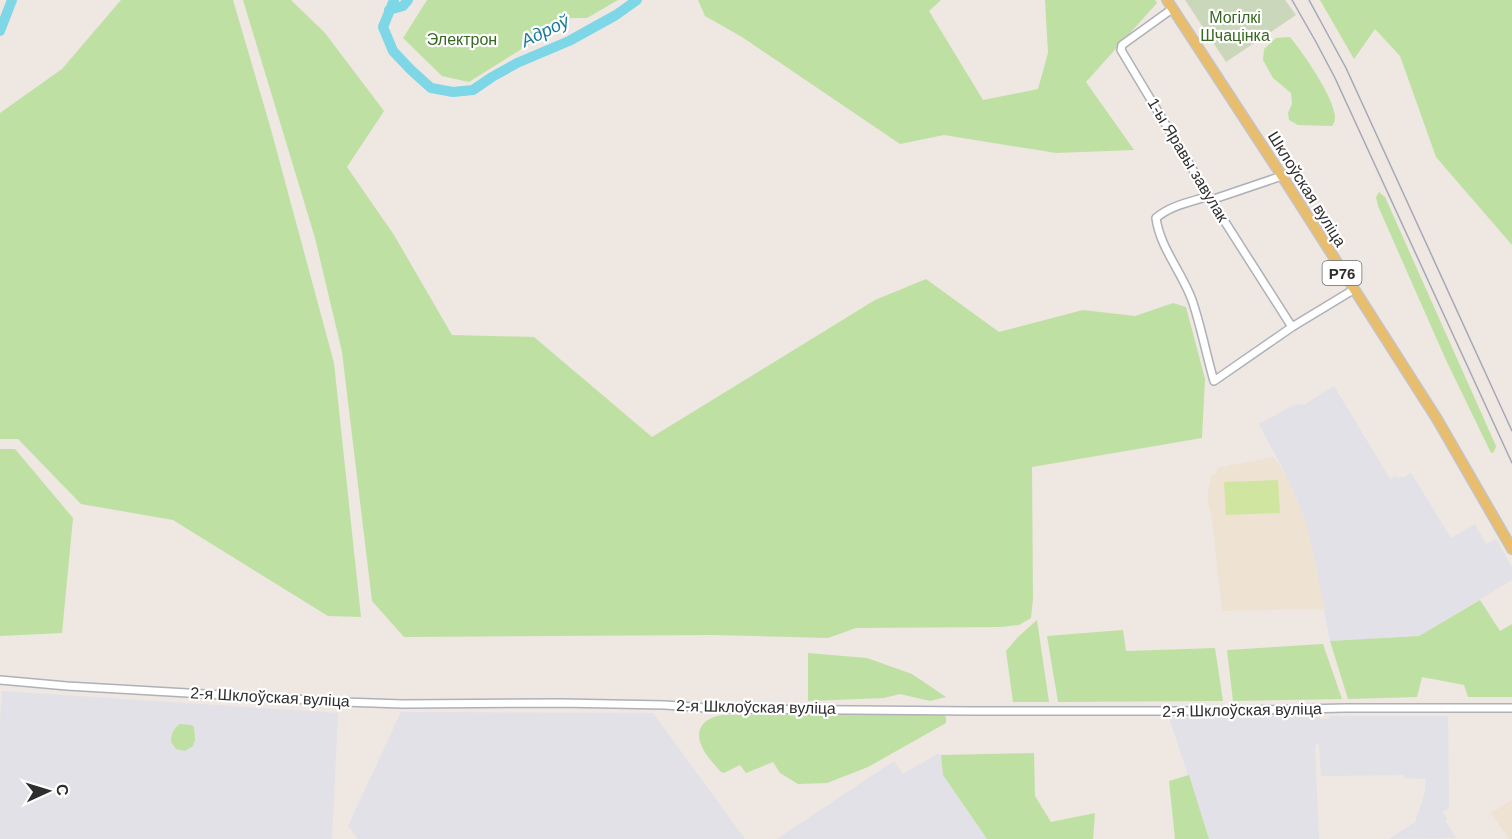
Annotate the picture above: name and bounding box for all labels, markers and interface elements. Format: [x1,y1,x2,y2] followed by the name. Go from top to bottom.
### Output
[1200,9,1270,44] park label: Могілкі Шчацінка
[517,10,573,52] water label: Адроў
[427,31,497,48] park label: Электрон
[1144,95,1232,226] street label: 1-ы Яравы завулак
[1265,128,1349,250] street label: Шклоўская вуліца
[1322,261,1362,285] road number: Р76
[190,684,350,710] street label: 2-я Шклоўская вуліца
[676,697,836,717] street label: 2-я Шклоўская вуліца
[1162,700,1322,720] street label: 2-я Шклоўская вуліца
[18,761,78,821] north arrow
[54,784,71,797] text: С

